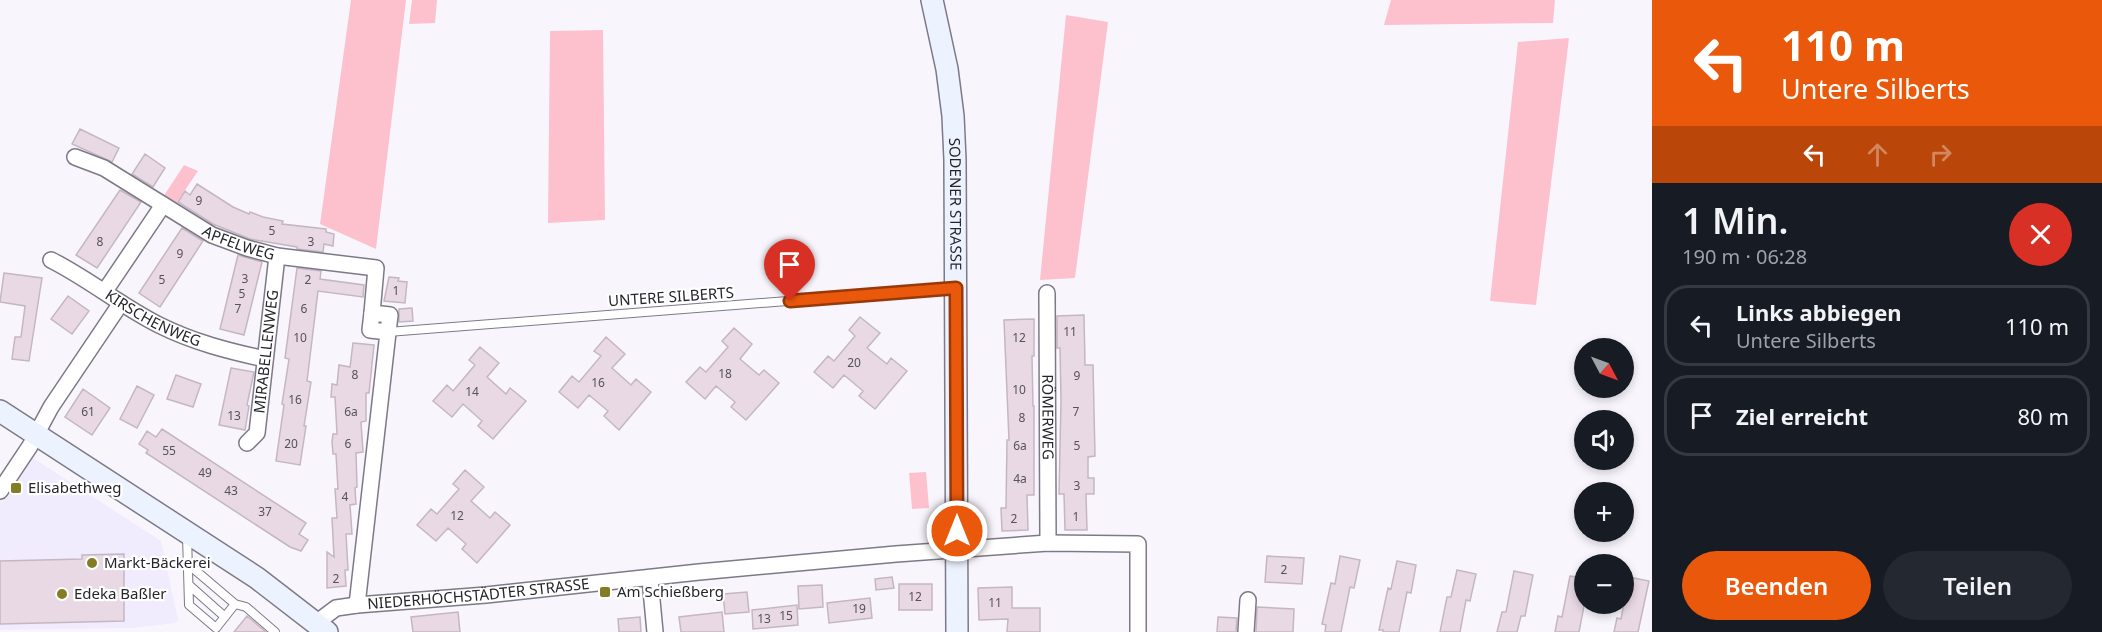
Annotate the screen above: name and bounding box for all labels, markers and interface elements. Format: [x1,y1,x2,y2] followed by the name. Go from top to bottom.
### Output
[1781,16,1905,73] text: 110 m
[1682,24,1760,102] icon: left
[1781,70,1970,107] text: Untere Silberts
[945,137,966,270] street label: SODENER STRASSE
[1798,138,1831,171] icon: left
[1861,138,1894,171] icon: ahead
[1924,138,1957,171] icon: right
[196,192,203,209] house number: 9
[1682,196,1789,245] text: 1 Min.
[2009,203,2072,266] button: close
[199,220,277,264] street label: APFELWEG
[269,222,276,239] house number: 5
[97,233,104,250] house number: 8
[308,233,315,250] house number: 3
[764,239,815,301] pin
[1682,243,1807,270] text: 190 m · 06:28
[177,245,184,262] house number: 9
[773,248,806,281] icon: arrive
[242,270,249,287] house number: 3
[159,271,166,288] house number: 5
[305,271,312,288] house number: 2
[393,282,399,299] house number: 1
[607,282,734,310] street label: UNTERE SILBERTS
[102,284,204,351] street label: KIRSCHENWEG
[239,285,246,302] house number: 5
[248,289,282,415] street label: MIRABELLENWEG
[1736,297,1902,327] text: Links abbiegen
[235,300,242,317] house number: 7
[301,300,308,317] house number: 6
[1685,309,1718,342] icon: left
[2005,311,2069,341] text: 110 m
[1063,323,1077,340] house number: 11
[1736,327,1876,354] text: Untere Silberts
[293,329,307,346] house number: 10
[1012,329,1026,346] house number: 12
[1574,338,1634,398] north arrow
[1574,338,1634,614] map controls
[847,354,861,371] house number: 20
[718,365,732,382] house number: 18
[352,366,359,383] house number: 8
[1074,367,1081,384] house number: 9
[591,374,605,391] house number: 16
[1038,374,1059,460] street label: RÖMERWEG
[1012,381,1026,398] house number: 10
[465,383,479,400] house number: 14
[288,391,302,408] house number: 16
[1685,399,1718,432] icon: arrive
[1736,401,1868,431] text: Ziel erreicht
[2018,401,2069,431] text: 80 m
[81,403,95,420] house number: 61
[344,403,358,420] house number: 6a
[1073,403,1080,420] house number: 7
[227,407,241,424] house number: 13
[1019,409,1026,426] house number: 8
[1574,410,1634,470] button: sound
[284,435,298,452] house number: 20
[345,435,352,452] house number: 6
[1013,437,1027,454] house number: 6a
[1074,437,1081,454] house number: 5
[162,442,176,459] house number: 55
[198,464,212,481] house number: 49
[1013,470,1027,487] house number: 4a
[28,477,122,497] place label: Elisabethweg
[1074,477,1081,494] house number: 3
[9,481,23,495] marker: Elisabethweg
[224,482,238,499] house number: 43
[1574,482,1634,542] button: +
[342,488,349,505] house number: 4
[925,499,989,563] position arrow
[258,503,272,520] house number: 37
[450,507,464,524] house number: 12
[1073,508,1079,525] house number: 1
[1011,510,1018,527] house number: 2
[1682,551,1871,620] button: Beenden
[1883,551,2072,620] button: Teilen
[104,552,211,572] place label: Markt-Bäckerei
[1574,554,1634,614] button: −
[85,556,99,570] marker: Markt-Bäckerei
[1281,561,1288,578] house number: 2
[333,570,340,587] house number: 2
[366,573,590,613] street label: NIEDERHÖCHSTÄDTER STRASSE
[617,581,724,601] place label: Am Schießberg
[74,583,167,603] place label: Edeka Baßler
[598,585,612,599] marker: Am Schießberg
[55,587,69,601] marker: Edeka Baßler
[908,588,922,605] house number: 12
[988,594,1002,611] house number: 11
[852,600,866,617] house number: 19
[779,607,793,624] house number: 15
[757,610,771,627] house number: 13

